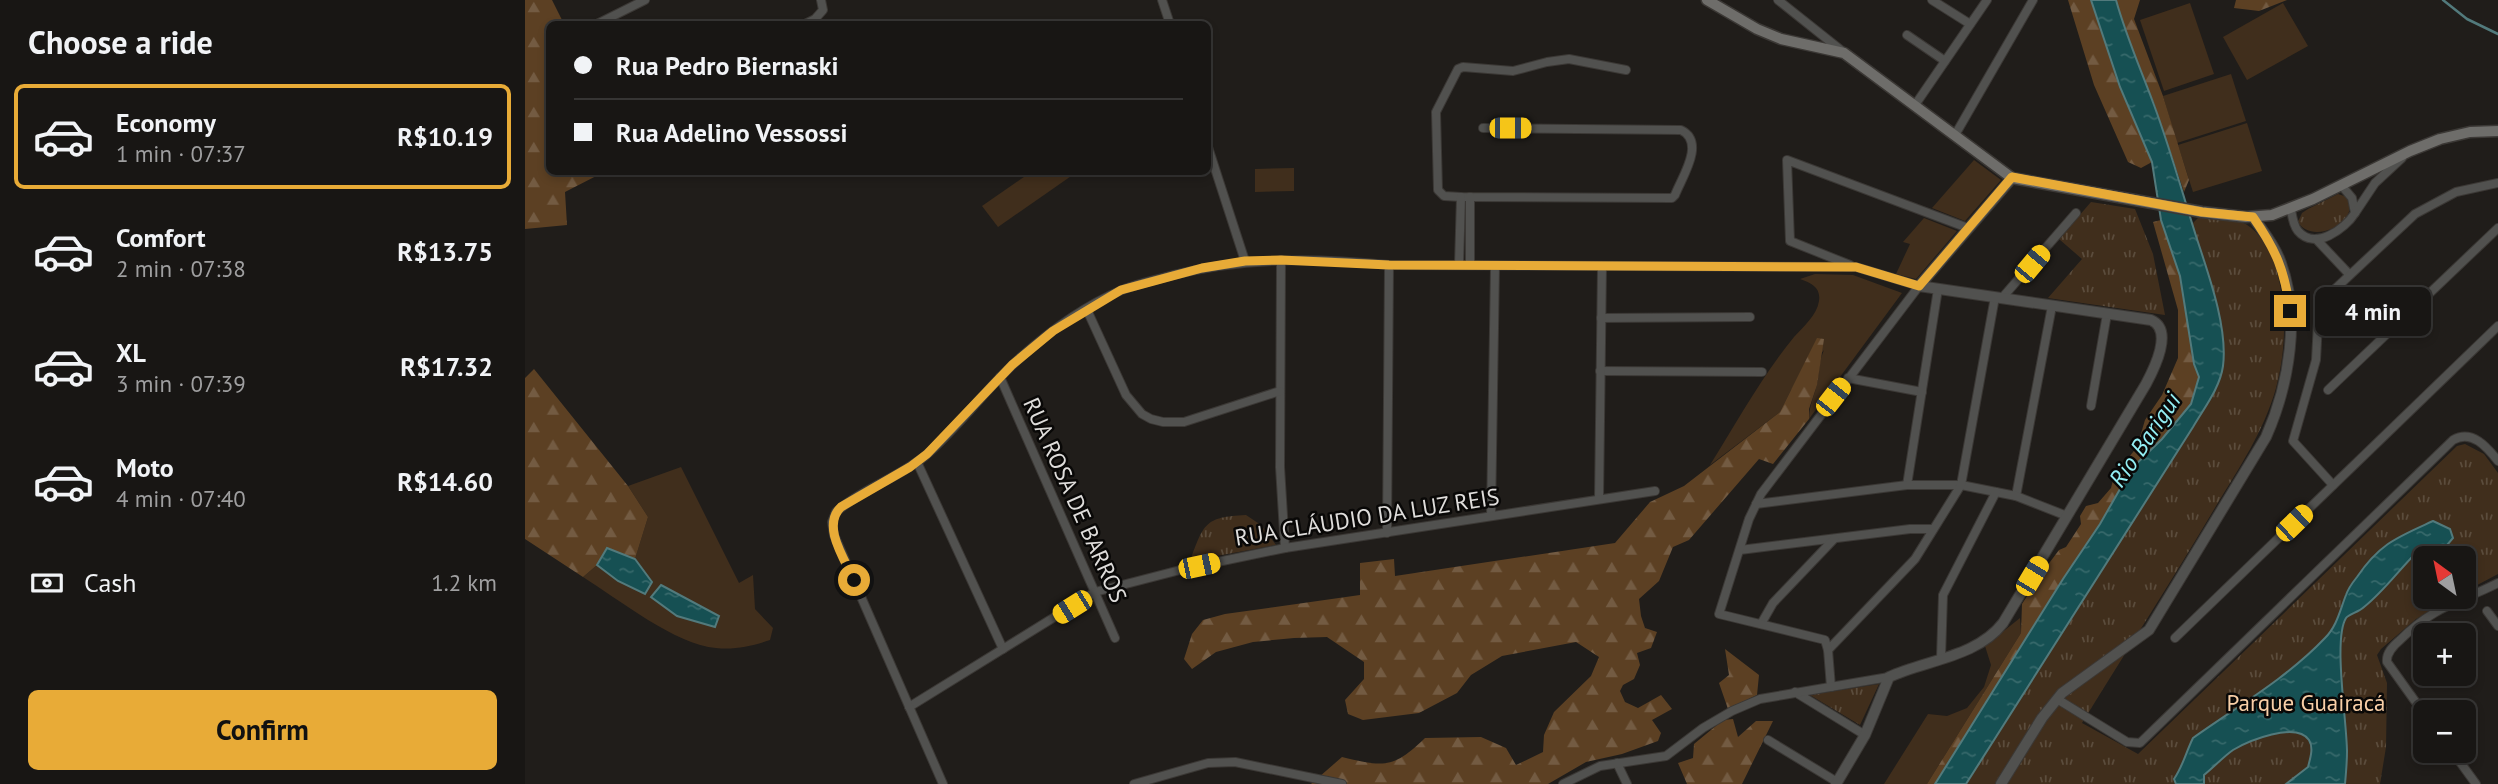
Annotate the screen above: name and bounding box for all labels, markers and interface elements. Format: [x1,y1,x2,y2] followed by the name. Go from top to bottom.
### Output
[28,21,213,63] text: Choose a ride
[616,49,838,82] text: Rua Pedro Biernaski
[32,105,95,168] icon: car
[116,106,216,139] text: Economy
[616,116,847,149] text: Rua Adelino Vessossi
[1490,118,1532,139] car
[397,120,493,153] text: R$10.19
[116,139,246,168] text: 1 min · 07:37
[32,220,95,283] icon: car
[116,221,206,254] text: Comfort
[397,235,493,268] text: R$13.75
[2011,241,2054,287] car
[116,254,246,283] text: 2 min · 07:38
[2315,286,2430,336] callout: 4 min
[2274,295,2306,327] route end
[2345,297,2401,326] text: 4 min
[32,335,95,398] icon: car
[116,336,146,369] text: XL
[400,350,493,383] text: R$17.32
[116,369,246,398] text: 3 min · 07:39
[1812,374,1855,420] car
[2102,386,2188,493] water label: Rio Barigui
[1017,393,1134,607] street label: RUA ROSA DE BARROS
[32,450,95,513] icon: car
[116,451,174,484] text: Moto
[397,465,493,498] text: R$14.60
[1233,481,1501,552] street label: RUA CLÁUDIO DA LUZ REIS
[116,484,246,513] text: 4 min · 07:40
[2272,501,2317,545] car
[2413,546,2476,609] north arrow
[2413,546,2476,763] map controls
[1177,551,1222,581] car
[2013,553,2052,599] car
[28,564,66,602] icon: cash
[838,564,870,596] route start
[84,566,136,599] text: Cash
[431,568,497,597] text: 1.2 km
[1049,587,1096,627] car
[2413,623,2476,686] button: +
[2227,688,2385,717] park label: Parque Guairacá
[28,690,497,770] button: Confirm
[2413,700,2476,763] button: −

